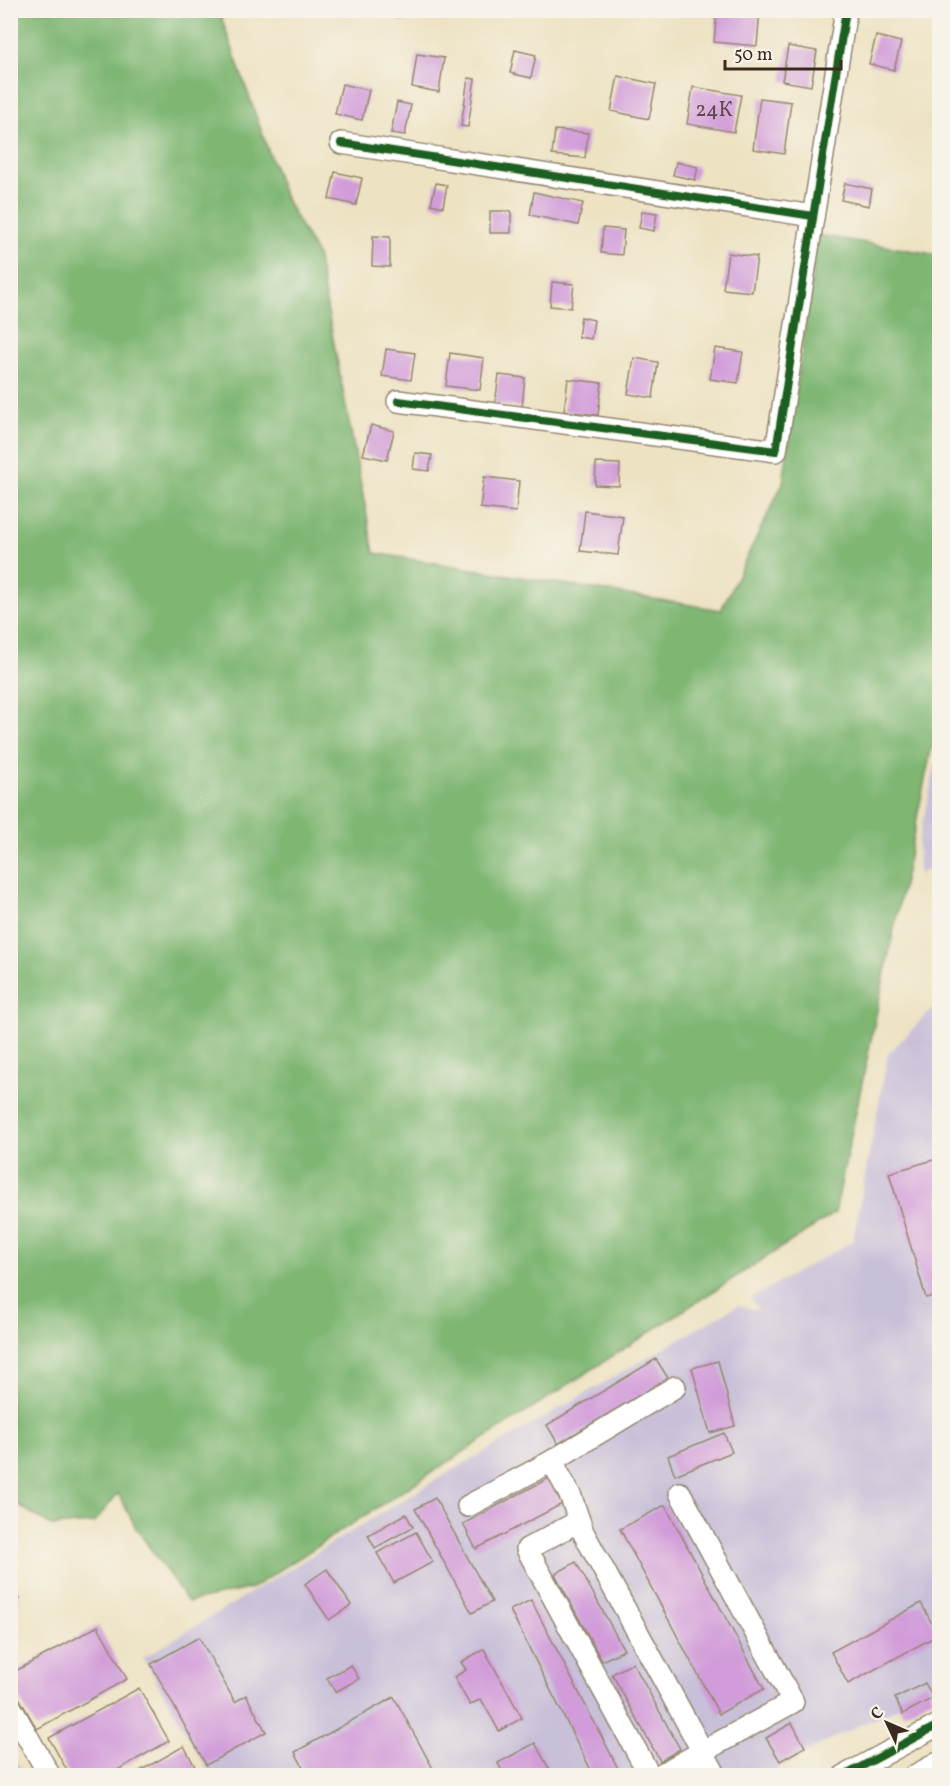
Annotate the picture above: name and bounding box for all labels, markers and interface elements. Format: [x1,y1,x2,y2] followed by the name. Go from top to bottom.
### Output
[725,33,840,71] scale bar
[734,43,773,68] text: 50 m
[695,96,733,125] house number: 24К
[857,1693,917,1753] north arrow
[866,1703,889,1725] text: С

